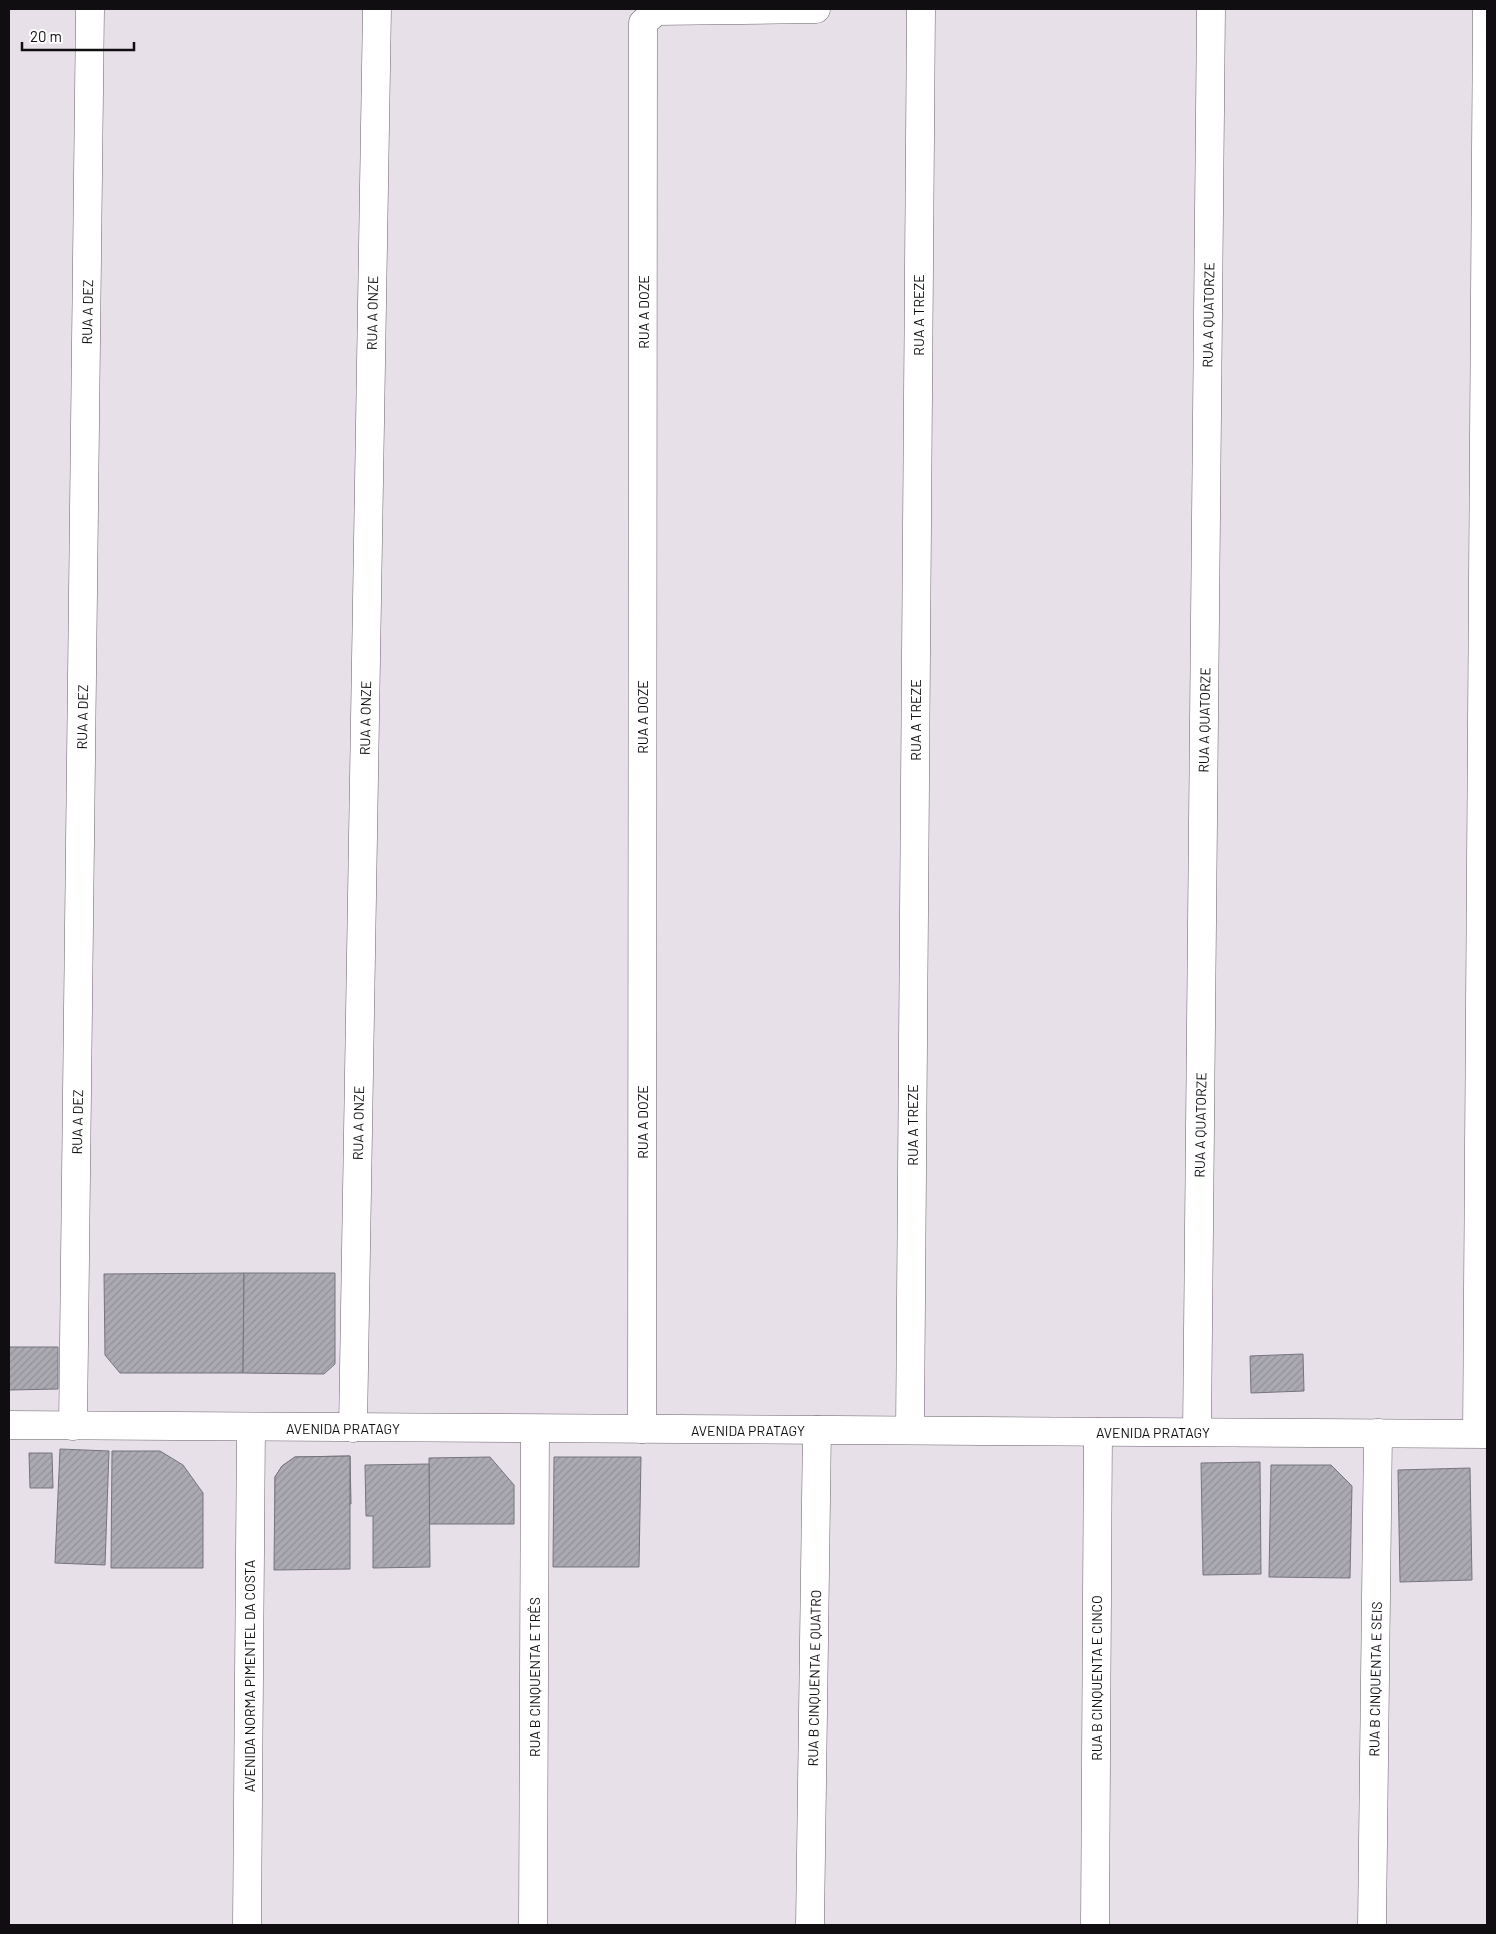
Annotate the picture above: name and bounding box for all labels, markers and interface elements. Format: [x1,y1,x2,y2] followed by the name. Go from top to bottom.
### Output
[22,20,135,52] scale bar
[30,27,62,45] text: 20 m
[1199,262,1217,368] street label: RUA A QUATORZE
[910,274,927,356] street label: RUA A TREZE
[635,275,652,349] street label: RUA A DOZE
[363,276,381,350] street label: RUA A ONZE
[78,279,96,345] street label: RUA A DEZ
[1195,667,1213,773] street label: RUA A QUATORZE
[907,679,924,761] street label: RUA A TREZE
[634,680,651,754] street label: RUA A DOZE
[356,681,374,755] street label: RUA A ONZE
[73,684,91,750] street label: RUA A DEZ
[1191,1072,1209,1178] street label: RUA A QUATORZE
[904,1084,921,1166] street label: RUA A TREZE
[634,1085,651,1159] street label: RUA A DOZE
[349,1086,367,1160] street label: RUA A ONZE
[68,1089,86,1155] street label: RUA A DEZ
[286,1420,400,1437] street label: AVENIDA PRATAGY
[691,1422,805,1439] street label: AVENIDA PRATAGY
[1096,1424,1210,1441] street label: AVENIDA PRATAGY
[241,1559,258,1792] street label: AVENIDA NORMA PIMENTEL DA COSTA
[804,1590,824,1766] street label: RUA B CINQUENTA E QUATRO
[1088,1595,1105,1761] street label: RUA B CINQUENTA E CINCO
[526,1597,543,1757] street label: RUA B CINQUENTA E TRÊS
[1365,1601,1385,1757] street label: RUA B CINQUENTA E SEIS

